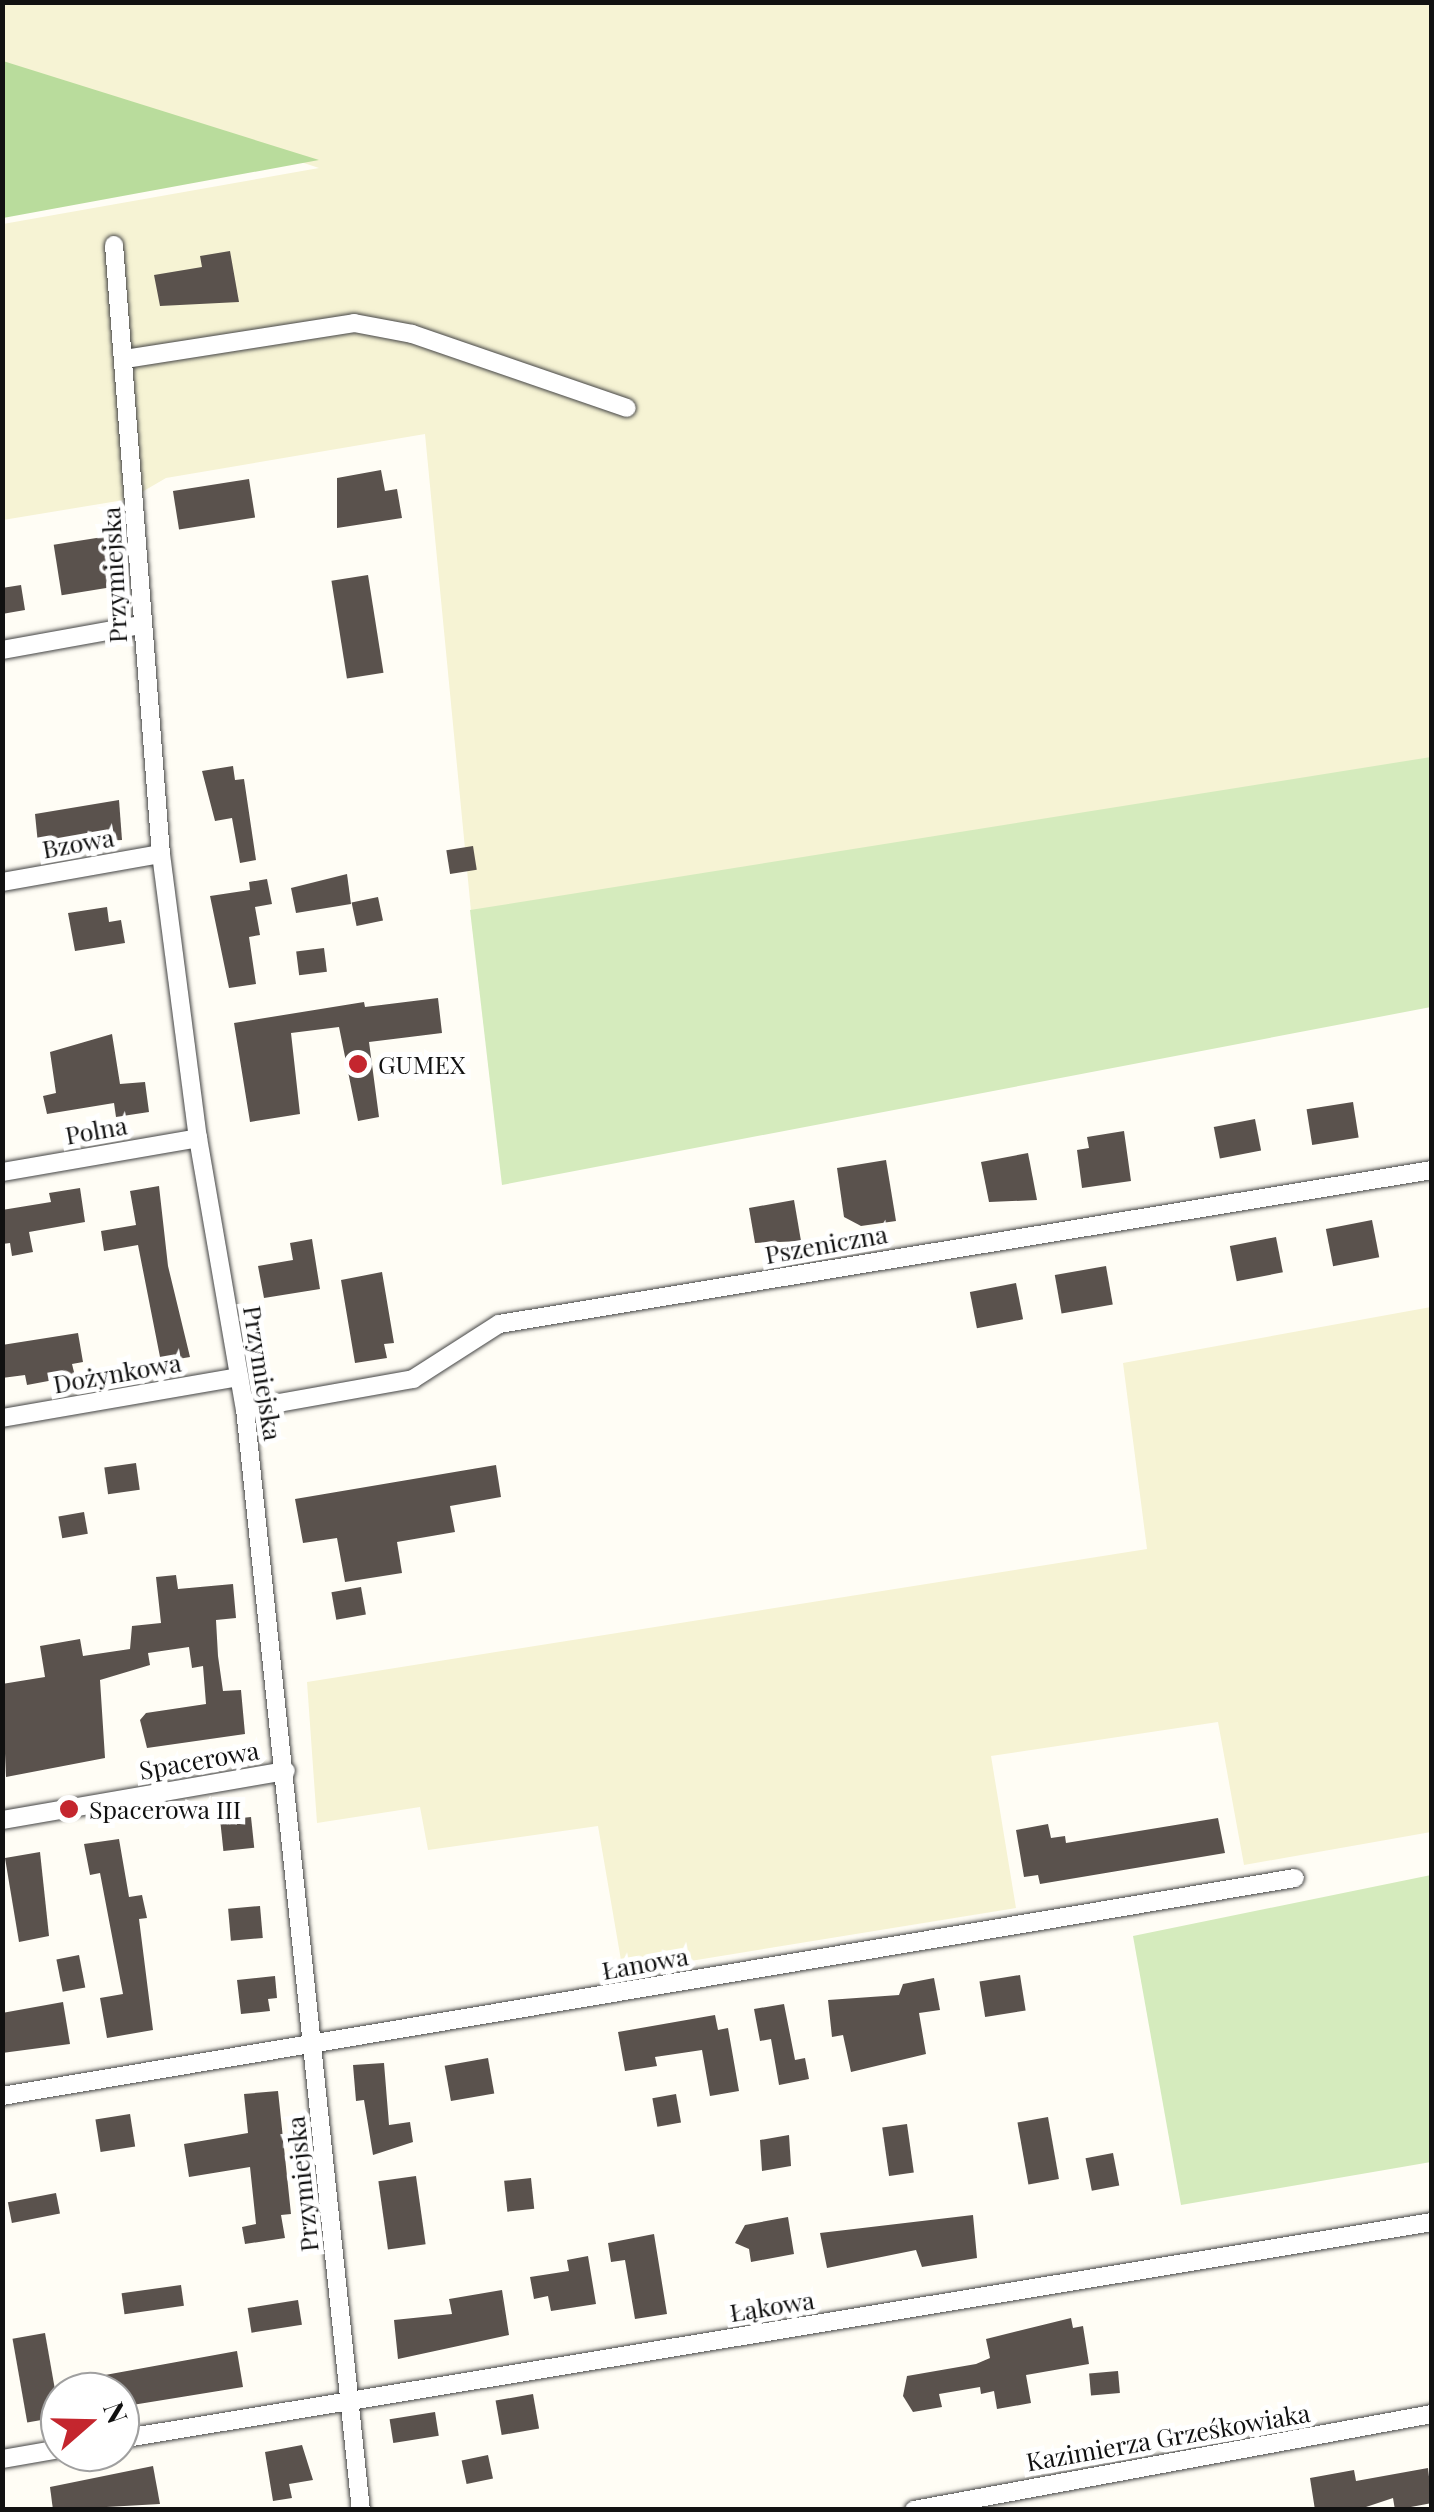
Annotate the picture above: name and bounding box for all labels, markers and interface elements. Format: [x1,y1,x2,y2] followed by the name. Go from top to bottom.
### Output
[95,506,133,644] street label: Przymiejska
[40,822,116,864] street label: Bzowa
[378,1049,465,1079] place label: GUMEX
[347,1053,369,1075] marker: GUMEX
[63,1110,129,1150] street label: Polna
[762,1218,890,1270] street label: Pszeniczna
[238,1303,288,1443] street label: Przymiejska
[51,1347,183,1399] street label: Dożynkowa
[137,1735,261,1785] street label: Spacerowa
[89,1794,242,1824] place label: Spacerowa III
[58,1798,80,1820] marker: Spacerowa III
[599,1941,691,1985] street label: Łanowa
[280,2115,324,2253] street label: Przymiejska
[728,2285,816,2327] street label: Łąkowa
[40,2372,140,2472] north arrow
[96,2396,138,2428] text: N
[1024,2397,1312,2477] street label: Kazimierza Grześkowiaka

